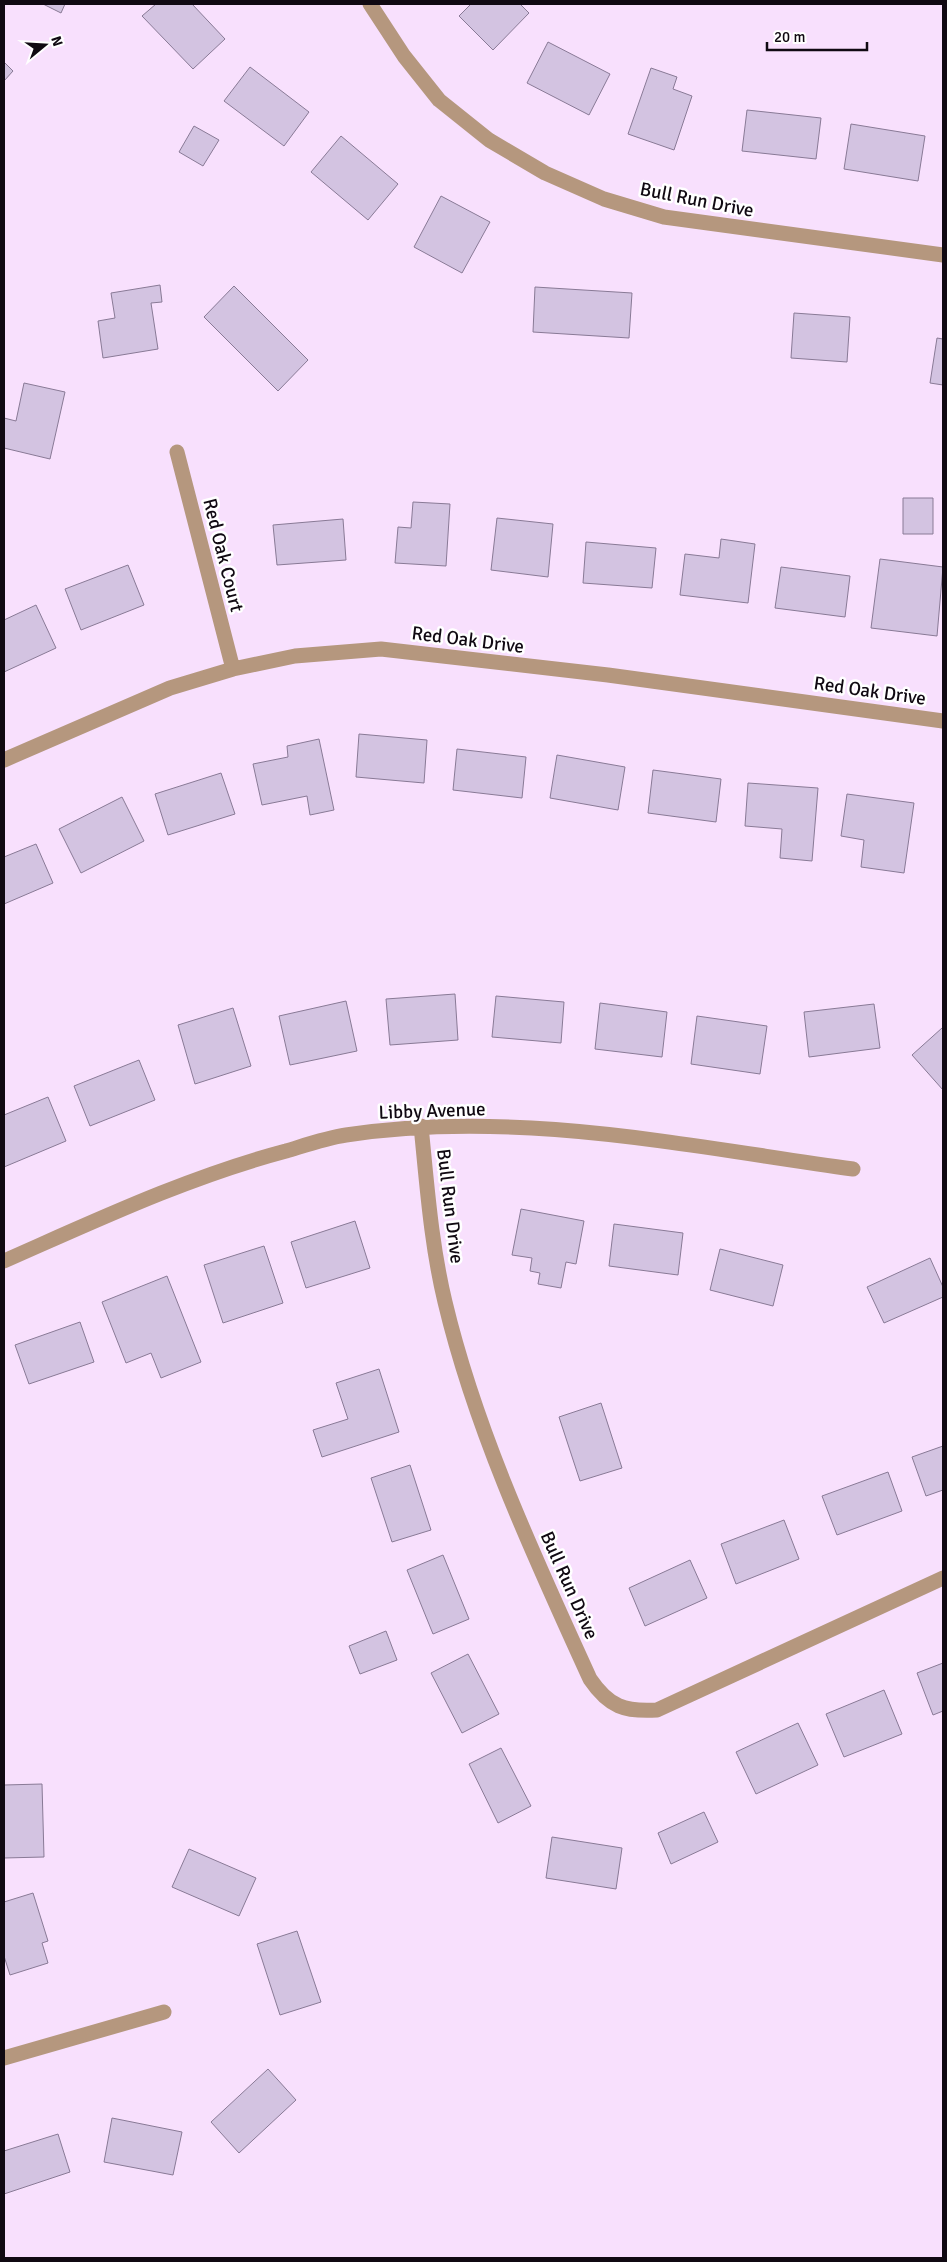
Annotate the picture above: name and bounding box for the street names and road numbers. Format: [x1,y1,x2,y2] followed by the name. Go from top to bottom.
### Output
[638,177,756,223] street label: Bull Run Drive
[197,496,249,615] street label: Red Oak Court
[410,621,525,659] street label: Red Oak Drive
[812,671,927,711] street label: Red Oak Drive
[378,1097,486,1125] street label: Libby Avenue
[431,1147,469,1265] street label: Bull Run Drive
[535,1528,604,1643] street label: Bull Run Drive

